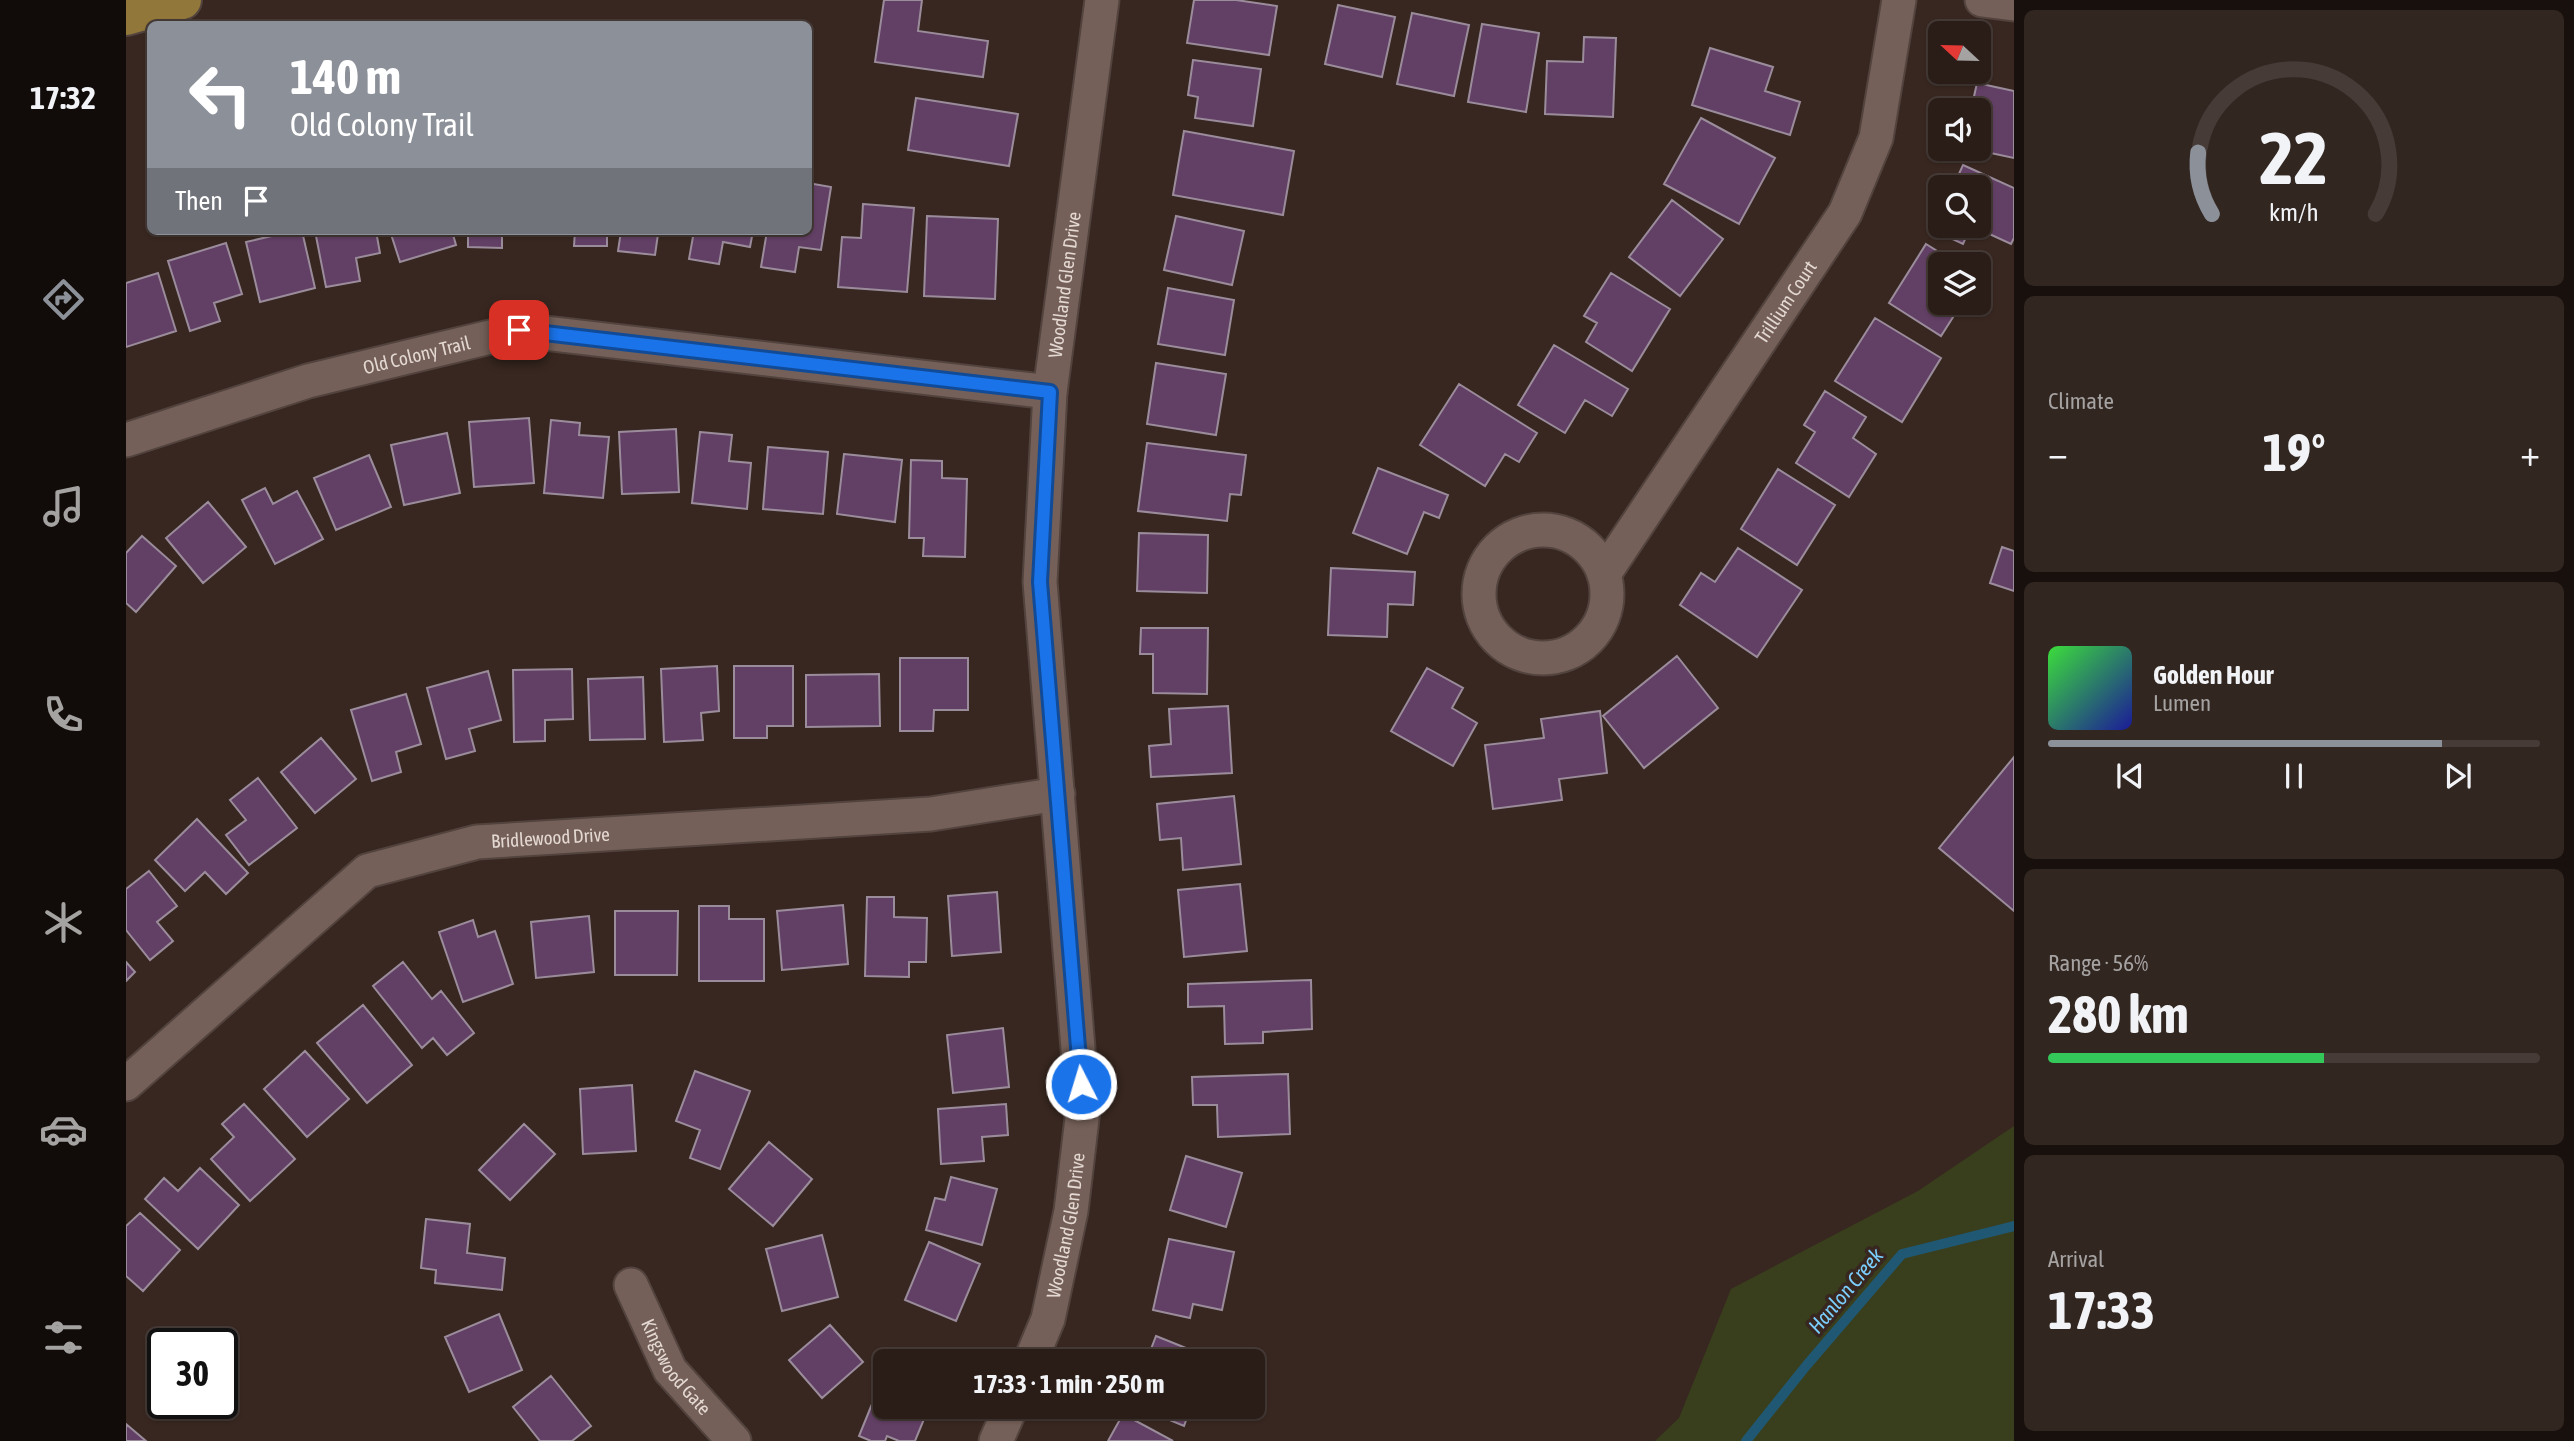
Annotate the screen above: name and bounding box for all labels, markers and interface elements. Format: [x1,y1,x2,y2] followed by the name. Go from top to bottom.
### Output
[1928,21,1992,84] north arrow
[1928,21,1991,315] map controls
[290,48,401,104] text: 140 m
[175,49,266,140] icon: left
[30,79,96,116] text: 17:32
[1928,98,1991,161] button: sound
[290,106,474,143] text: Old Colony Trail
[2260,116,2328,199] text: 22
[1928,175,1991,238] button: search
[237,182,275,220] icon: arrive
[175,186,223,216] text: Then
[2269,198,2319,226] text: km/h
[1044,210,1085,359] street label: Woodland Glen Drive
[1928,252,1991,315] button: layers
[1750,257,1821,348] street label: Trillium Court
[39,275,88,324] icon: directions
[489,300,549,360] pin
[500,311,538,349] icon: arrive
[361,331,472,378] street label: Old Colony Trail
[2048,388,2114,414] text: Climate
[2262,422,2326,482] text: 19°
[2048,431,2068,474] text: −
[2520,431,2540,474] text: +
[39,482,88,531] icon: music
[2153,660,2273,690] text: Golden Hour
[39,690,88,739] icon: phone
[2153,690,2211,716] text: Lumen
[2111,757,2149,795] icon: previous
[2275,757,2313,795] icon: pause
[2439,757,2477,795] icon: next
[490,823,610,852] street label: Bridlewood Drive
[39,898,88,947] icon: climate
[2048,950,2148,976] text: Range · 56%
[2048,984,2189,1044] text: 280 km
[1044,1047,1118,1121] position arrow
[39,1105,88,1154] icon: car
[1042,1152,1089,1300] street label: Woodland Glen Drive
[1803,1243,1888,1338] water label: Hanlon Creek
[2048,1246,2104,1272] text: Arrival
[2048,1280,2155,1340] text: 17:33
[39,1313,88,1362] icon: filters
[637,1315,716,1419] street label: Kingswood Gate
[147,1328,238,1419] speed limit sign: 30
[974,1369,1164,1399] text: 17:33 · 1 min · 250 m

